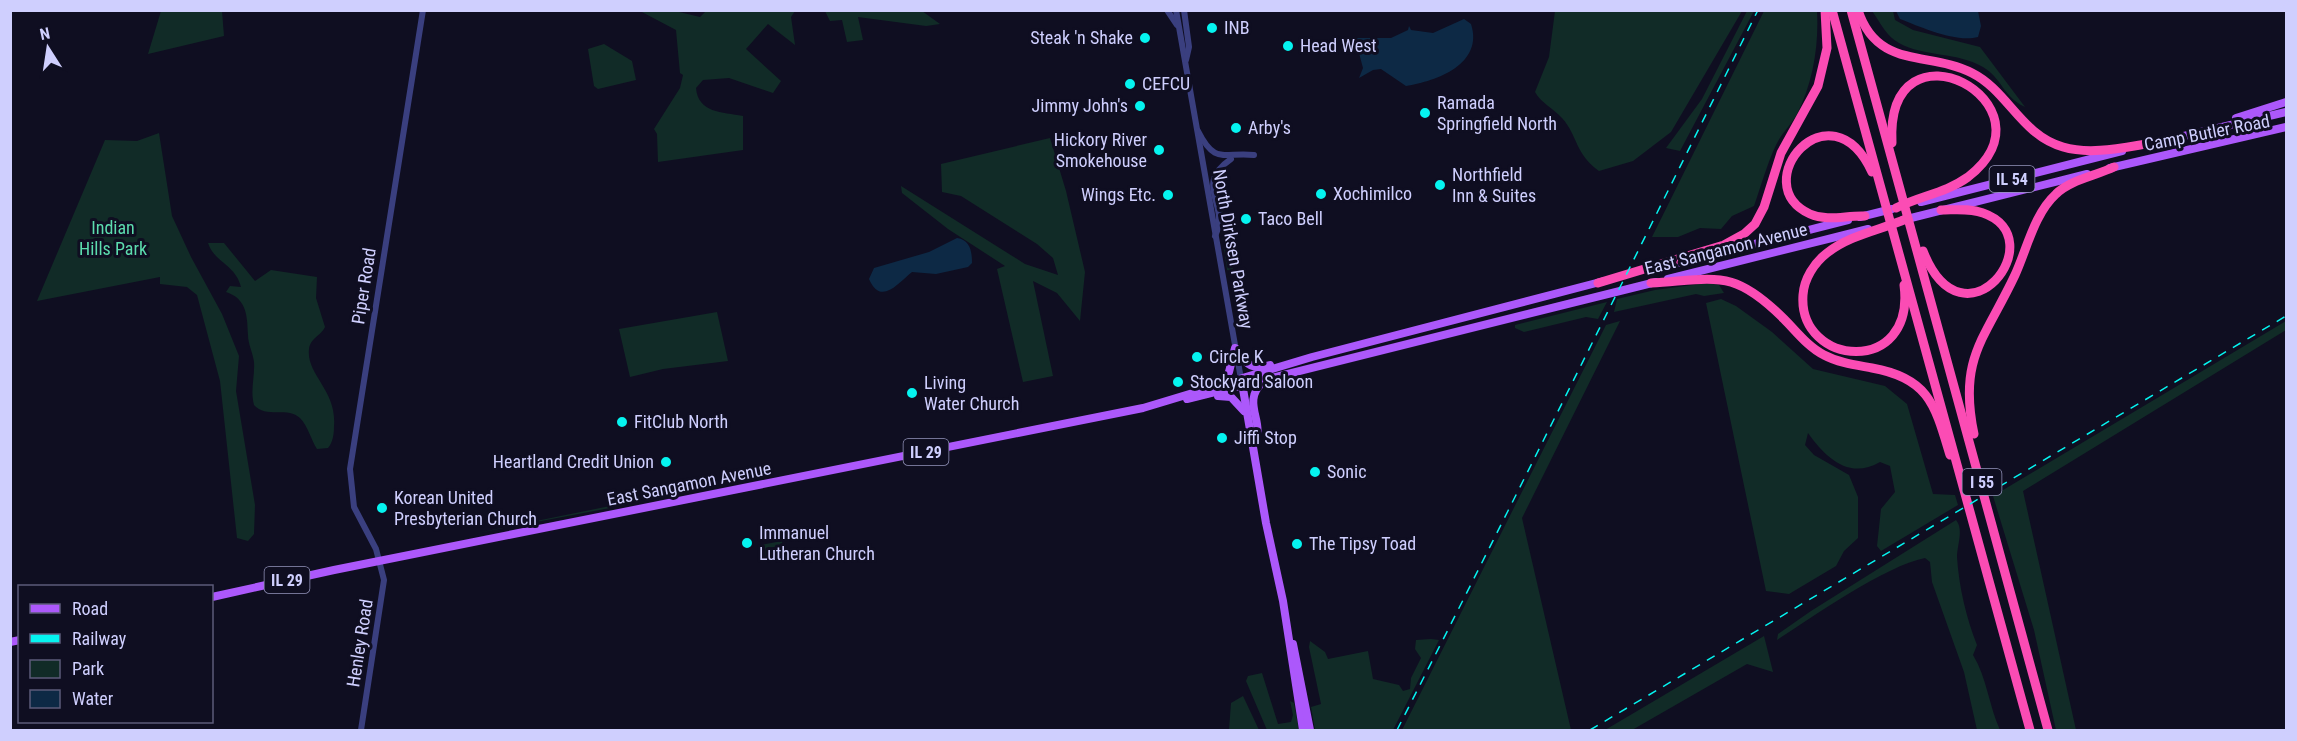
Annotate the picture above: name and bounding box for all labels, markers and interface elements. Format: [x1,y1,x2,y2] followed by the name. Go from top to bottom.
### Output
[1224,17,1249,38] place label: INB
[18,18,78,78] north arrow
[1205,21,1219,35] marker: INB
[38,24,52,44] text: N
[1030,27,1133,48] place label: Steak 'n Shake
[1138,31,1152,45] marker: Steak 'n Shake
[1300,35,1377,56] place label: Head West
[1281,39,1295,53] marker: Head West
[1142,73,1190,94] place label: CEFCU
[1123,77,1137,91] marker: CEFCU
[1437,92,1557,134] place label: Ramada Springfield North
[1032,95,1128,116] place label: Jimmy John's
[1133,99,1147,113] marker: Jimmy John's
[1418,106,1432,120] marker: Ramada Springfield North
[2142,110,2272,155] street label: Camp Butler Road
[1248,117,1291,138] place label: Arby's
[1229,121,1243,135] marker: Arby's
[1054,129,1148,171] place label: Hickory River Smokehouse
[1152,143,1166,157] marker: Hickory River Smokehouse
[1452,164,1536,206] place label: Northfield Inn & Suites
[1990,166,2034,192] road number: IL 54
[1209,168,1258,331] street label: North Dirksen Parkway
[1433,178,1447,192] marker: Northfield Inn & Suites
[1333,183,1412,204] place label: Xochimilco
[1081,184,1156,205] place label: Wings Etc.
[1314,187,1328,201] marker: Xochimilco
[1161,188,1175,202] marker: Wings Etc.
[1258,208,1323,229] place label: Taco Bell
[1239,212,1253,226] marker: Taco Bell
[79,217,147,259] park label: Indian Hills Park
[1642,218,1809,279] street label: East Sangamon Avenue
[347,246,380,326] street label: Piper Road
[1209,346,1264,367] place label: Circle K
[1190,350,1204,364] marker: Circle K
[1190,371,1313,392] place label: Stockyard Saloon
[924,372,1019,414] place label: Living Water Church
[1171,375,1185,389] marker: Stockyard Saloon
[905,386,919,400] marker: Living Water Church
[634,411,728,432] place label: FitClub North
[615,415,629,429] marker: FitClub North
[1234,427,1297,448] place label: Jiffi Stop
[1215,431,1229,445] marker: Jiffi Stop
[904,439,948,465] road number: IL 29
[493,451,654,472] place label: Heartland Credit Union
[659,455,673,469] marker: Heartland Credit Union
[605,457,773,510] street label: East Sangamon Avenue
[1327,461,1367,482] place label: Sonic
[1308,465,1322,479] marker: Sonic
[1962,469,2002,495] road number: I 55
[394,487,537,529] place label: Korean United Presbyterian Church
[375,501,389,515] marker: Korean United Presbyterian Church
[759,522,875,564] place label: Immanuel Lutheran Church
[1309,533,1416,554] place label: The Tipsy Toad
[740,536,754,550] marker: Immanuel Lutheran Church
[1290,537,1304,551] marker: The Tipsy Toad
[264,567,310,593] road number: IL 29
[18,585,213,723] legend
[72,598,108,619] text: Road
[342,598,377,688] street label: Henley Road
[72,628,127,649] text: Railway
[72,658,104,679] text: Park
[72,688,114,709] text: Water

